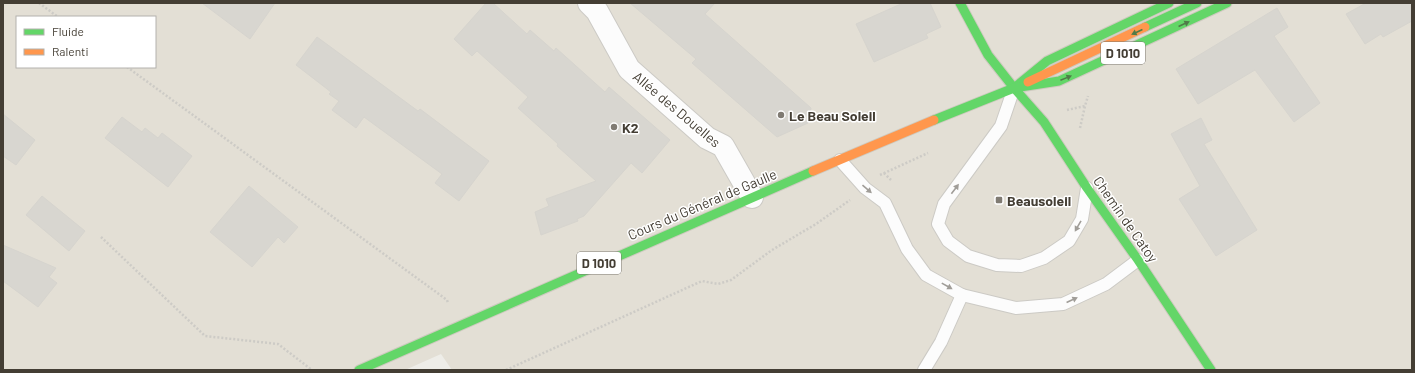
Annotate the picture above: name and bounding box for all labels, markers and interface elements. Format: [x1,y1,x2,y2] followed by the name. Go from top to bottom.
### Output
[16,16,156,68] legend
[1178,21,1189,27] one-way arrow
[52,24,84,38] text: Fluide
[1131,29,1142,35] one-way arrow
[1101,42,1145,64] road number: D 1010
[52,44,89,58] text: Ralenti
[630,67,724,151] street label: Allée des Douelles
[1060,75,1071,81] one-way arrow
[789,107,876,124] place label: Le Beau Soleil
[776,110,786,120] marker: Le Beau Soleil
[622,119,639,136] place label: K2
[609,122,619,132] marker: K2
[625,165,779,243] street label: Cours du Général de Gaulle
[1090,173,1162,266] street label: Chemin de Catoy
[861,184,872,193] one-way arrow
[951,184,959,195] one-way arrow
[1007,192,1071,209] place label: Beausoleil
[994,195,1004,205] marker: Beausoleil
[1075,220,1082,232] one-way arrow
[577,252,621,274] road number: D 1010
[941,283,953,290] one-way arrow
[1066,297,1077,303] one-way arrow

